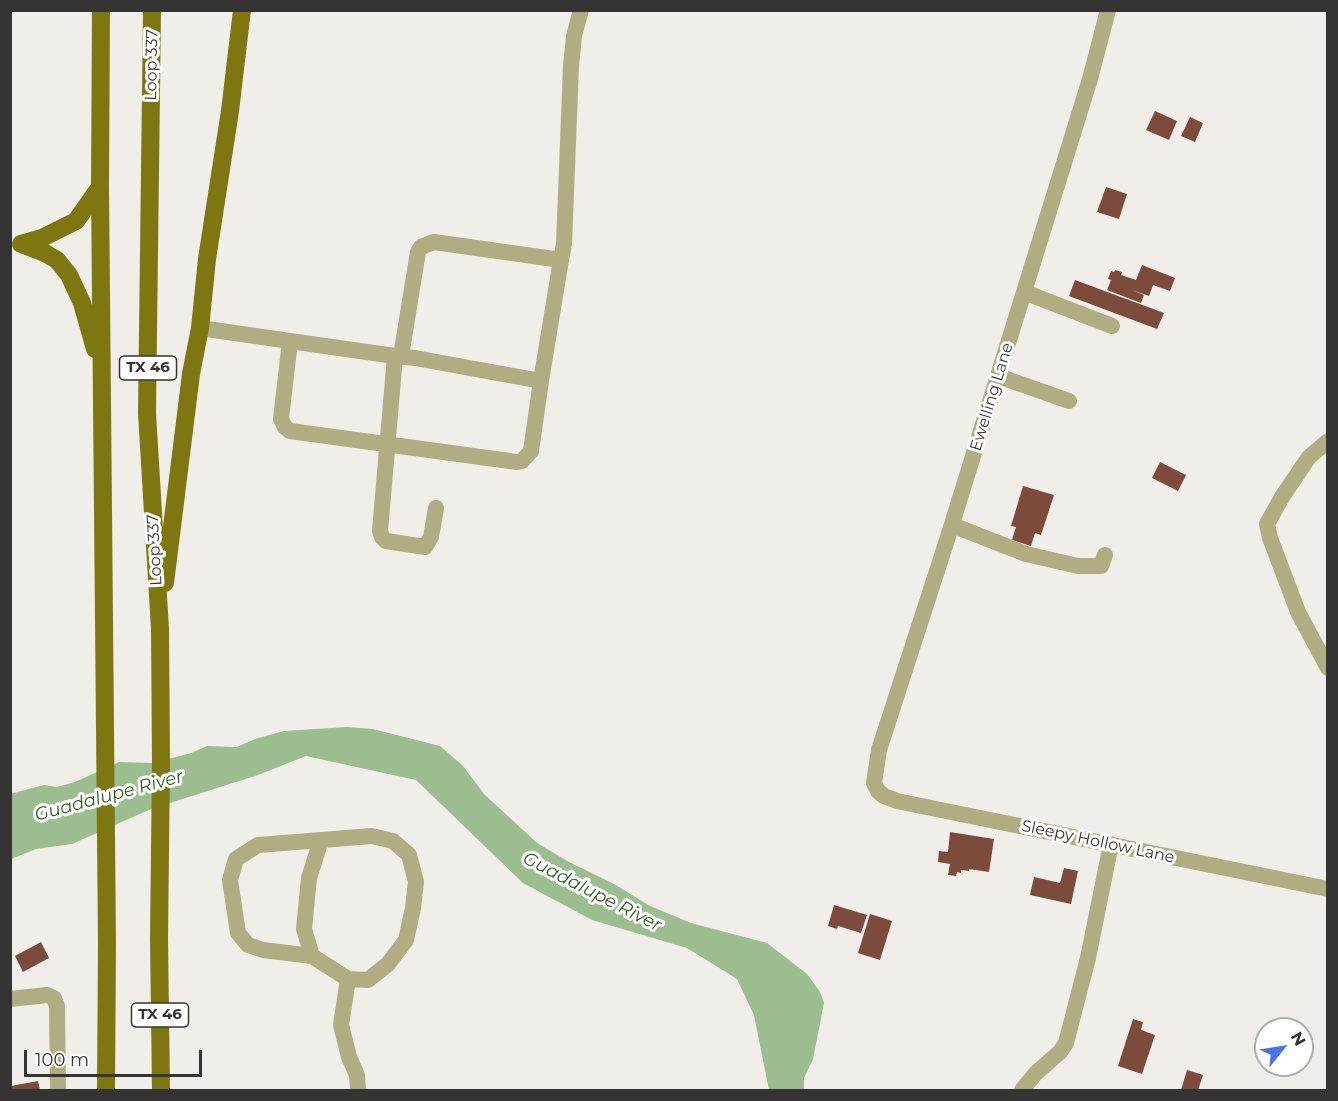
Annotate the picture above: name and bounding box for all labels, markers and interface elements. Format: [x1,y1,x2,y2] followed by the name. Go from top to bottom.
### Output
[142,29,162,101] street label: Loop 337
[966,341,1018,453] street label: Ewelling Lane
[120,356,176,380] road number: TX 46
[144,514,166,586] street label: Loop 337
[32,766,186,826] water label: Guadalupe River
[1020,816,1176,868] street label: Sleepy Hollow Lane
[519,848,665,936] water label: Guadalupe River
[132,1003,188,1027] road number: TX 46
[1254,1017,1314,1077] north arrow
[1287,1028,1310,1049] text: N
[27,1038,206,1076] scale bar
[35,1049,89,1071] text: 100 m

